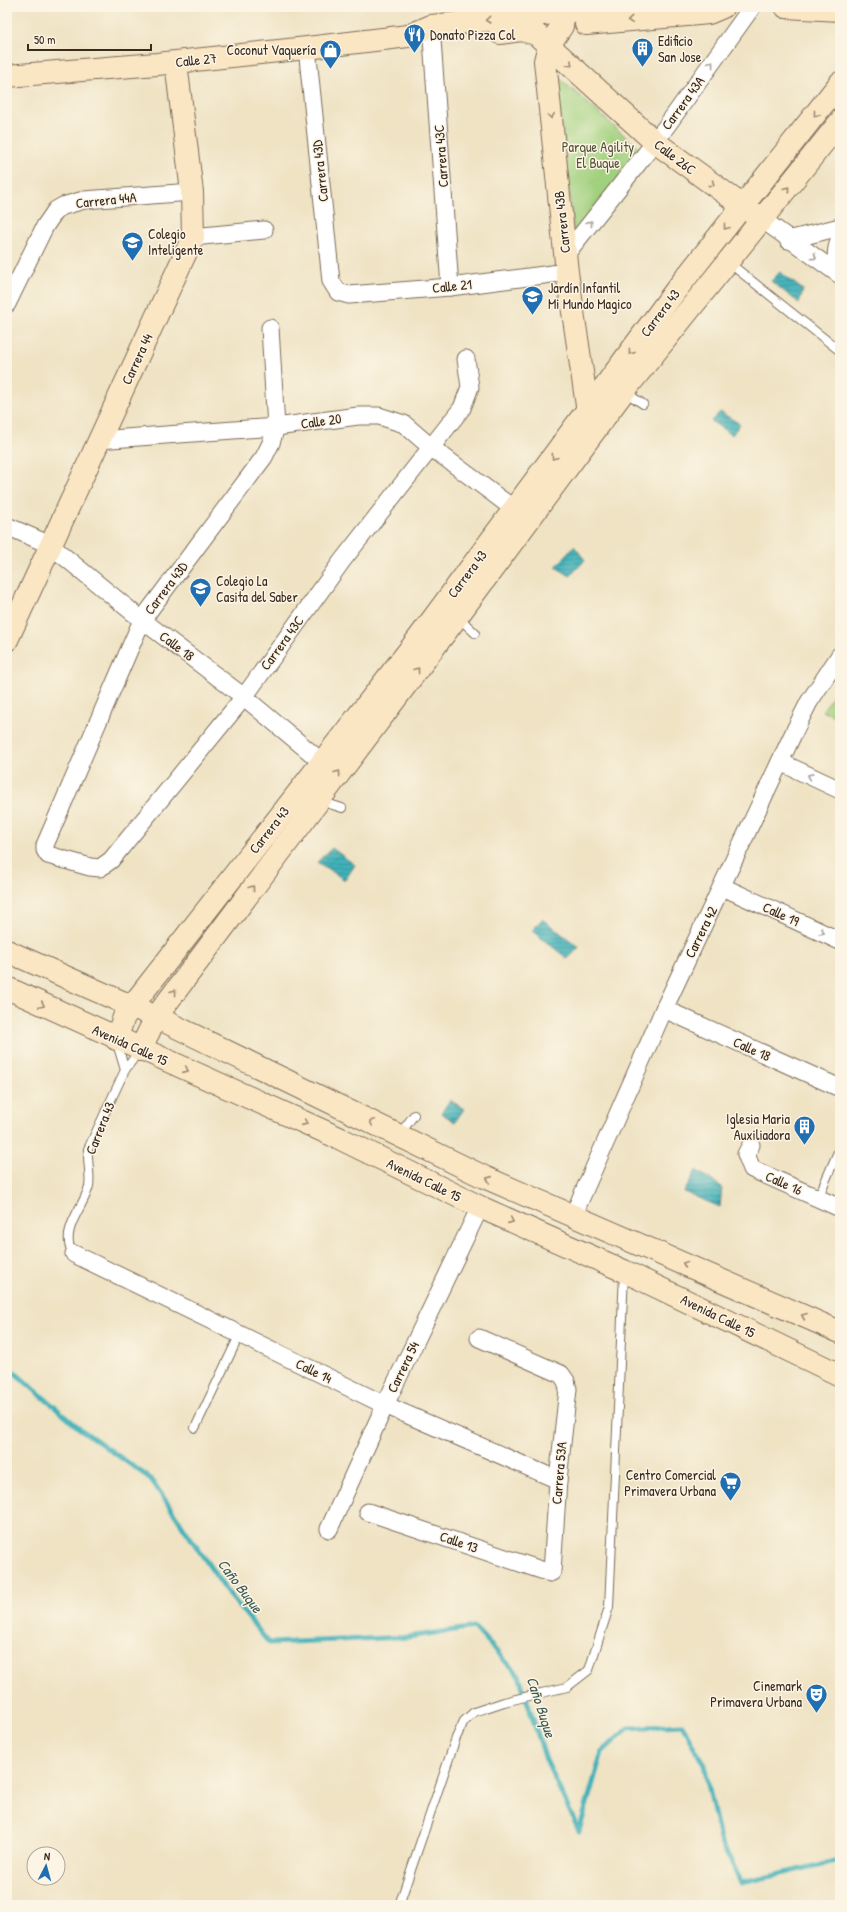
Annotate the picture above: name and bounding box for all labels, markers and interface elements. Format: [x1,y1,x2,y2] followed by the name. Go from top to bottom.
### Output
[485,15,491,24] one-way arrow
[627,15,633,24] one-way arrow
[401,22,427,55] restaurant icon: Donato Pizza Col
[430,25,516,44] place label: Donato Pizza Col
[28,26,151,52] scale bar
[34,31,55,48] text: 50 m
[658,31,702,66] place label: Edificio San Jose
[630,36,656,69] building icon: Edificio San Jose
[318,37,344,70] shop icon: Coconut Vaquería
[227,40,316,60] place label: Coconut Vaquería
[174,48,218,71] street label: Calle 27
[565,59,573,67] one-way arrow
[706,61,714,68] one-way arrow
[657,72,709,133] street label: Carrera 43A
[813,109,820,116] one-way arrow
[546,113,555,119] one-way arrow
[429,124,452,188] street label: Carrera 43C
[650,135,700,179] street label: Calle 26C
[562,137,634,173] park label: Parque Agility El Buque
[307,139,332,203] street label: Carrera 43D
[707,179,714,186] one-way arrow
[75,187,137,212] street label: Carrera 44A
[782,187,789,194] one-way arrow
[549,190,574,254] street label: Carrera 43B
[585,220,592,228] one-way arrow
[724,222,731,229] one-way arrow
[148,224,204,260] place label: Colegio Inteligente
[119,229,145,262] school or university icon: Colegio Inteligente
[810,252,817,260] one-way arrow
[431,274,473,297] street label: Calle 21
[548,278,632,314] place label: Jardín Infantil Mi Mundo Magico
[519,283,545,316] school or university icon: Jardín Infantil Mi Mundo Magico
[635,285,684,340] street label: Carrera 43
[116,330,157,387] street label: Carrera 44
[628,348,635,355] one-way arrow
[299,408,342,433] street label: Calle 20
[551,453,558,460] one-way arrow
[442,546,491,601] street label: Carrera 43
[139,557,192,618] street label: Carrera 43D
[216,571,298,606] place label: Colegio La Casita del Saber
[187,576,213,609] school or university icon: Colegio La Casita del Saber
[255,611,308,674] street label: Carrera 43C
[156,626,199,665] street label: Calle 18
[412,667,419,674] one-way arrow
[334,771,341,778] one-way arrow
[807,773,815,781] one-way arrow
[244,802,293,857] street label: Carrera 43
[247,886,254,893] one-way arrow
[760,897,803,930] street label: Calle 19
[680,902,721,961] street label: Carrera 42
[818,927,825,935] one-way arrow
[169,990,176,997] one-way arrow
[38,1000,46,1008] one-way arrow
[90,1019,171,1070] street label: Avenida Calle 15
[730,1032,774,1065] street label: Calle 18
[182,1065,190,1073] one-way arrow
[80,1099,119,1157] street label: Carrera 43
[726,1109,791,1144] place label: Iglesia Maria Auxiliadora
[792,1114,818,1147] building icon: Iglesia Maria Auxiliadora
[300,1118,308,1126] one-way arrow
[368,1119,376,1127] one-way arrow
[384,1153,465,1206] street label: Avenida Calle 15
[763,1166,806,1199] street label: Calle 16
[485,1176,493,1184] one-way arrow
[506,1216,514,1224] one-way arrow
[682,1261,689,1269] one-way arrow
[678,1289,759,1342] street label: Avenida Calle 15
[801,1313,809,1321] one-way arrow
[382,1338,423,1396] street label: Carrera 54
[293,1354,336,1387] street label: Calle 14
[546,1441,571,1505] street label: Carrera 53A
[624,1465,717,1500] place label: Centro Comercial Primavera Urbana
[718,1470,744,1503] supermarket icon: Centro Comercial Primavera Urbana
[437,1526,481,1557] street label: Calle 13
[213,1554,268,1618] water label: Caño Buque
[522,1674,561,1741] water label: Caño Buque
[710,1676,803,1711] place label: Cinemark Primavera Urbana
[804,1681,830,1714] theatre icon: Cinemark Primavera Urbana
[26,1846,66,1886] north arrow
[43,1849,51,1863] text: N

